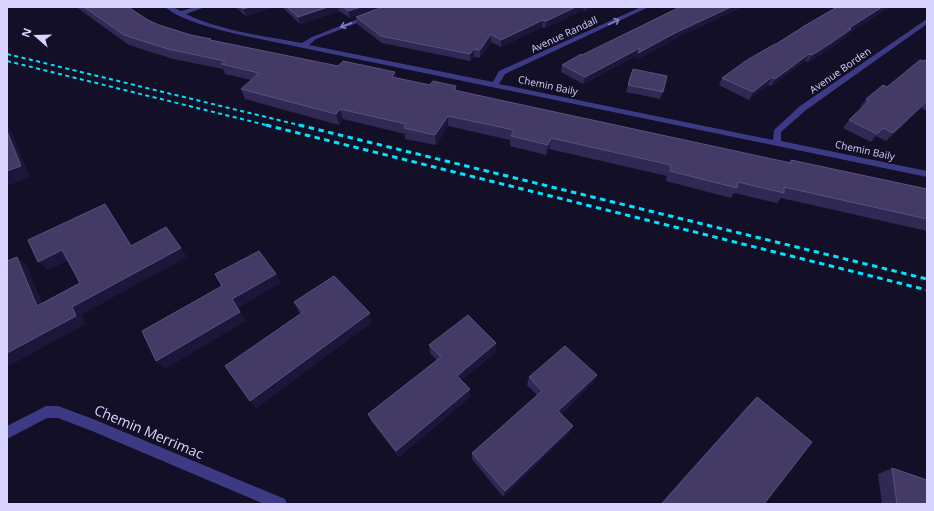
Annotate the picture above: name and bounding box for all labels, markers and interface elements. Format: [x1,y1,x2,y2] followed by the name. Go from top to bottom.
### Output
[528,12,600,56] street label: Avenue Randall
[16,16,56,56] north arrow
[608,17,620,25] one-way arrow
[340,22,353,29] one-way arrow
[18,26,35,39] text: N
[807,44,873,96] street label: Avenue Borden
[517,72,580,98] street label: Chemin Baily
[834,137,897,163] street label: Chemin Baily
[92,400,207,463] street label: Chemin Merrimac

